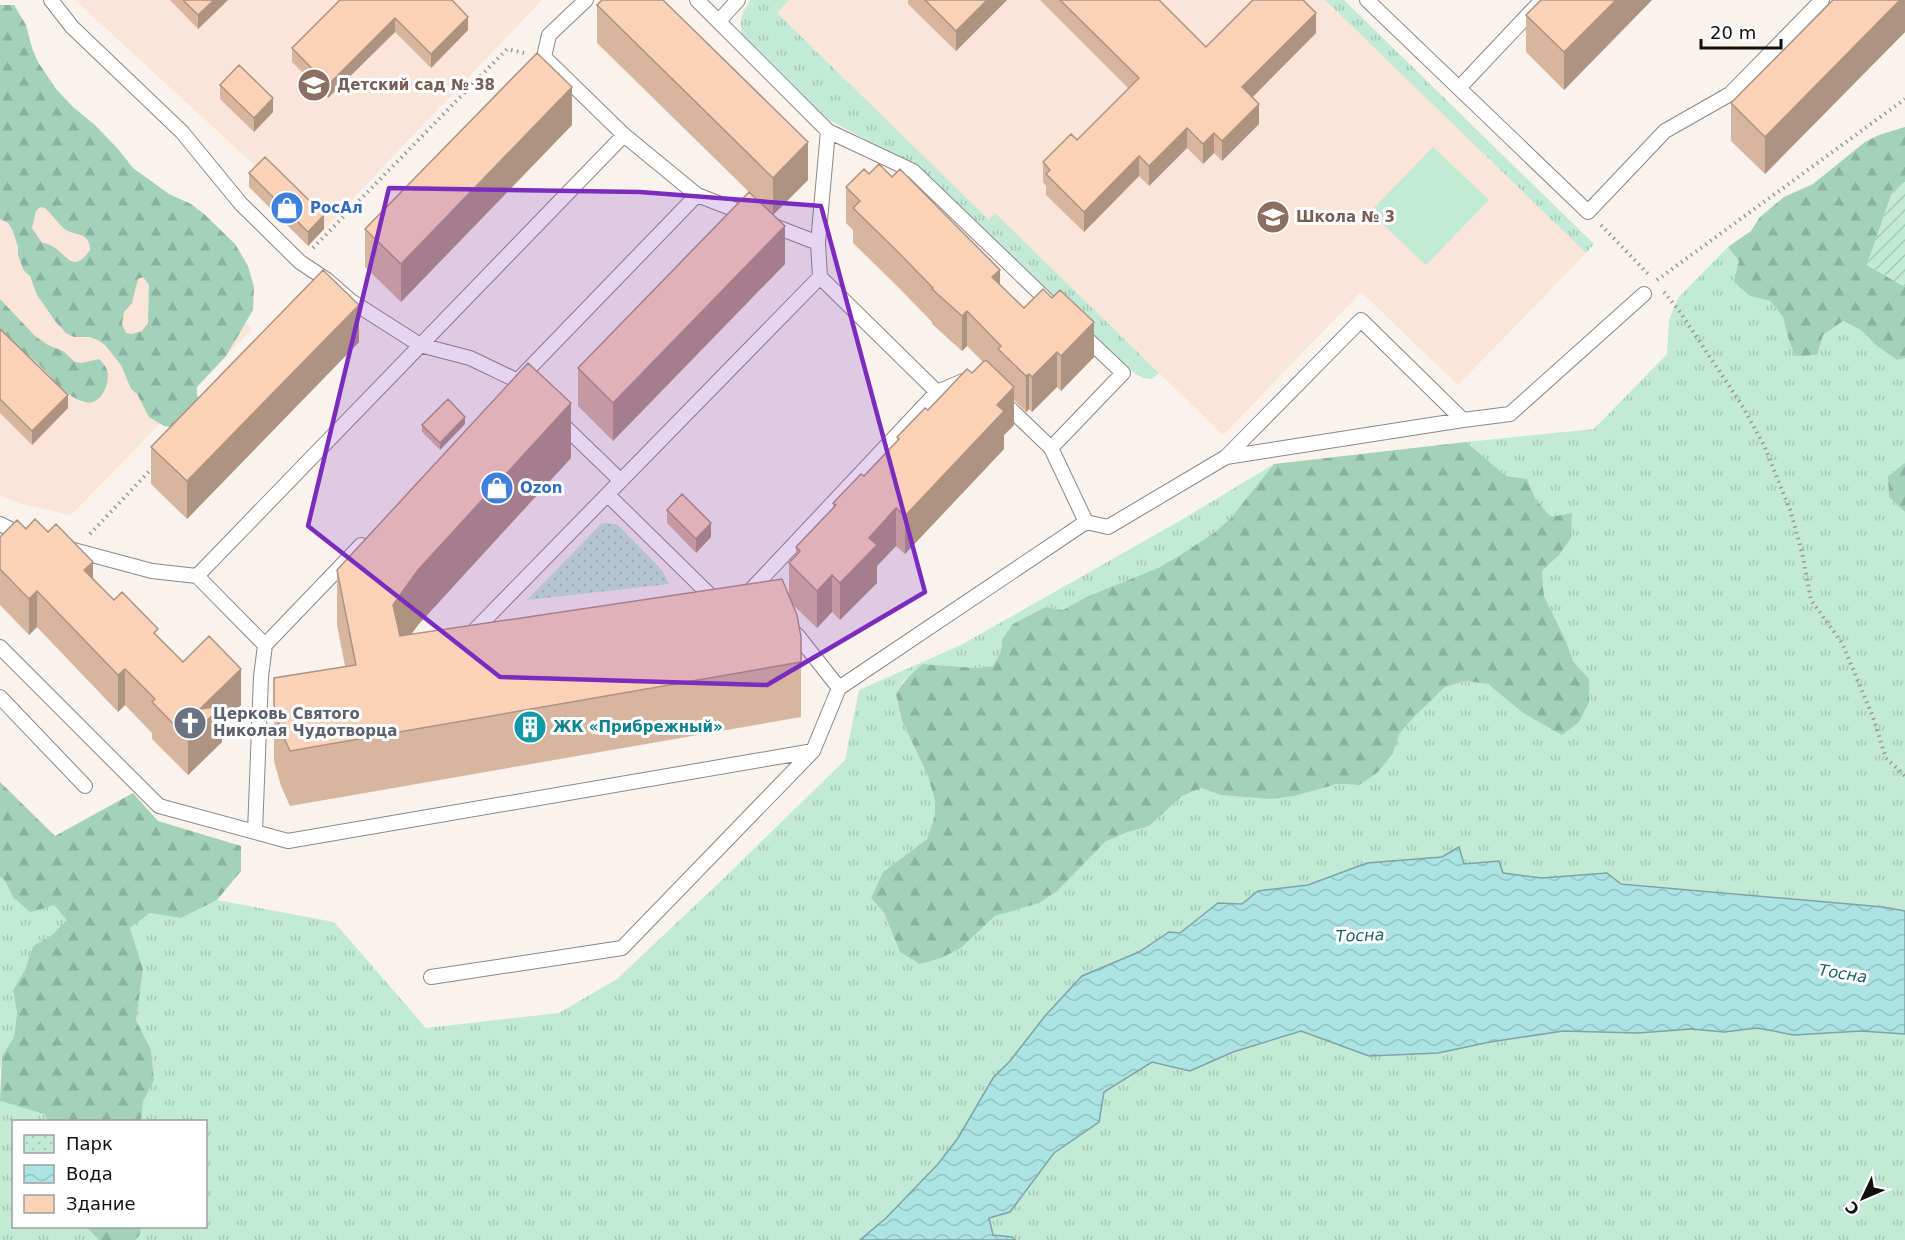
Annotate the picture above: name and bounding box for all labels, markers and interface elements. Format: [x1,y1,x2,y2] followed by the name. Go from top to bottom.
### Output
[1701,12,1780,50] scale bar
[1710,22,1756,43] text: 20 m
[296,67,332,103] school or university icon: Детский сад № 38
[337,76,495,94] place label: Детский сад № 38
[269,190,305,226] shop icon: РосАл
[310,199,363,217] place label: РосАл
[1255,199,1291,235] school or university icon: Школа № 3
[1296,208,1395,226] place label: Школа № 3
[479,470,515,506] shop icon: Ozon
[520,479,562,497] place label: Ozon
[172,705,208,741] church icon: Церковь Святого Николая Чудотворца
[213,705,397,740] place label: Церковь Святого Николая Чудотворца
[512,709,548,745] building icon: ЖК «Прибрежный»
[553,718,723,736] place label: ЖК «Прибрежный»
[1335,925,1385,946] water label: Тосна
[1817,960,1868,987] water label: Тосна
[12,1120,207,1228] legend
[66,1133,113,1154] text: Парк
[66,1163,113,1184] text: Вода
[1833,1168,1893,1228] north arrow
[66,1193,136,1214] text: Здание
[1842,1197,1863,1219] text: С

